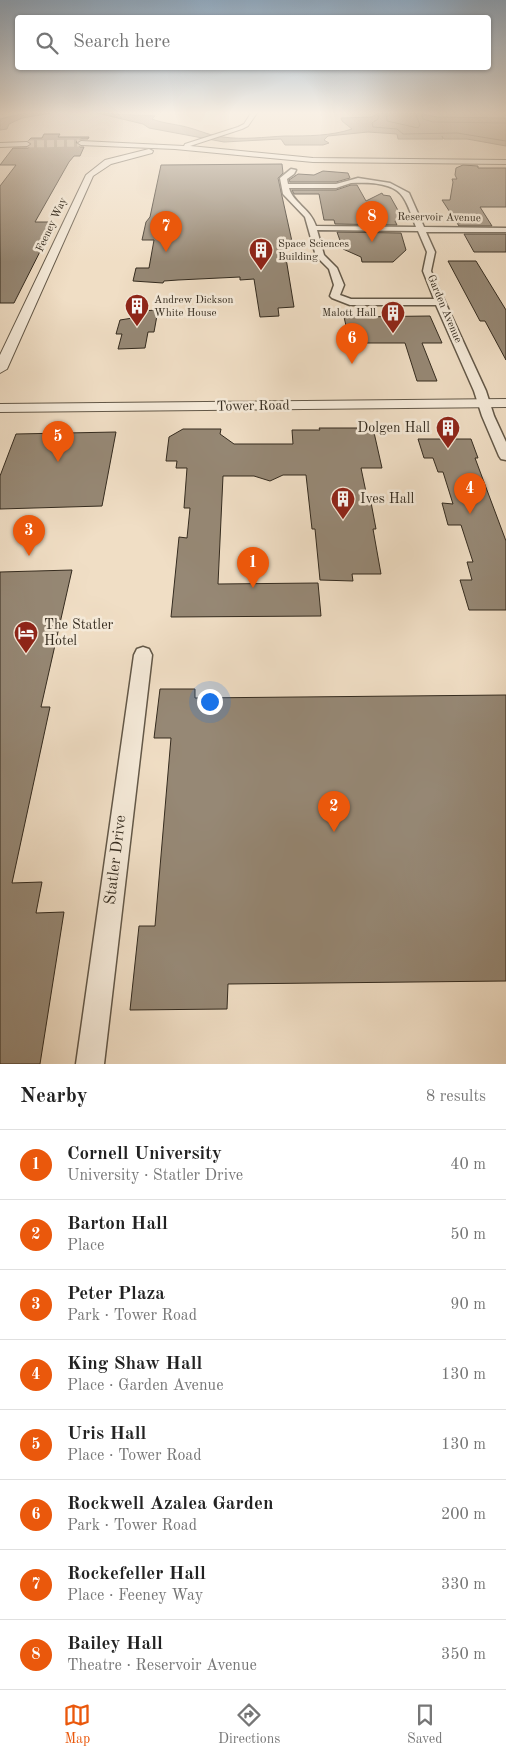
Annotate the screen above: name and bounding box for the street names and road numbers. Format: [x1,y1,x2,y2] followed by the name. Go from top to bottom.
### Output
[35,196,69,254] street label: Feeney Way
[397,212,481,224] street label: Reservoir Avenue
[425,273,463,345] street label: Garden Avenue
[216,398,290,414] street label: Tower Road
[103,814,129,906] street label: Statler Drive

